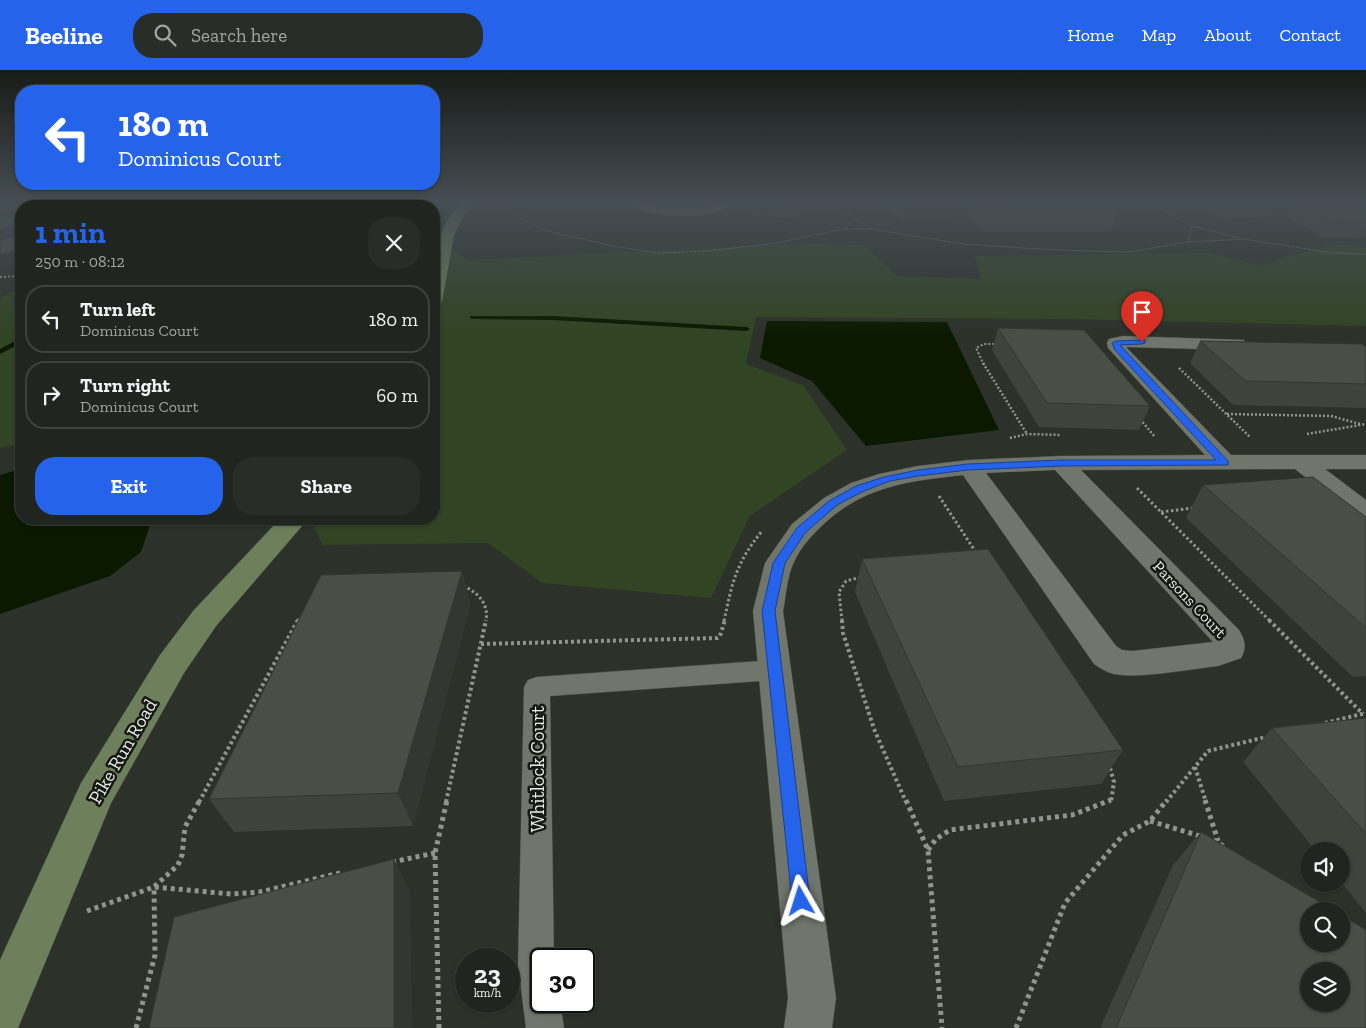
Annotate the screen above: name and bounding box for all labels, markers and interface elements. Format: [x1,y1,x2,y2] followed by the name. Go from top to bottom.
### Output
[133,13,483,58] search box
[25,21,103,50] text: Beeline
[151,21,179,49] icon: search
[191,24,287,47] text: Search here
[1067,24,1114,46] text: Home
[1142,24,1176,46] text: Map
[1204,24,1251,46] text: About
[1279,24,1341,46] text: Contact
[118,103,208,145] text: 180 m
[35,105,100,170] icon: left
[118,145,281,172] text: Dominicus Court
[35,215,106,251] text: 1 min
[368,217,420,269] button: close
[35,252,125,271] text: 250 m · 08:12
[1121,291,1163,342] pin
[80,298,155,321] text: Turn left
[1128,298,1156,326] icon: arrive
[37,305,65,333] icon: left
[369,308,418,331] text: 180 m
[80,321,199,340] text: Dominicus Court
[80,374,170,397] text: Turn right
[37,381,65,409] icon: right
[376,384,418,407] text: 60 m
[80,397,199,416] text: Dominicus Court
[35,457,223,515] button: Exit
[233,457,420,515] button: Share
[1149,557,1230,642] street label: Parsons Court
[83,694,162,808] street label: Pike Run Road
[526,706,549,832] street label: Whitlock Court
[1300,842,1350,1012] map controls
[1300,842,1350,892] button: sound
[774,874,826,926] position arrow
[1300,902,1350,952] button: search
[530,948,595,1013] speed limit sign: 30
[474,959,501,989] text: 23
[1300,962,1350,1012] button: layers
[474,986,501,1000] text: km/h

